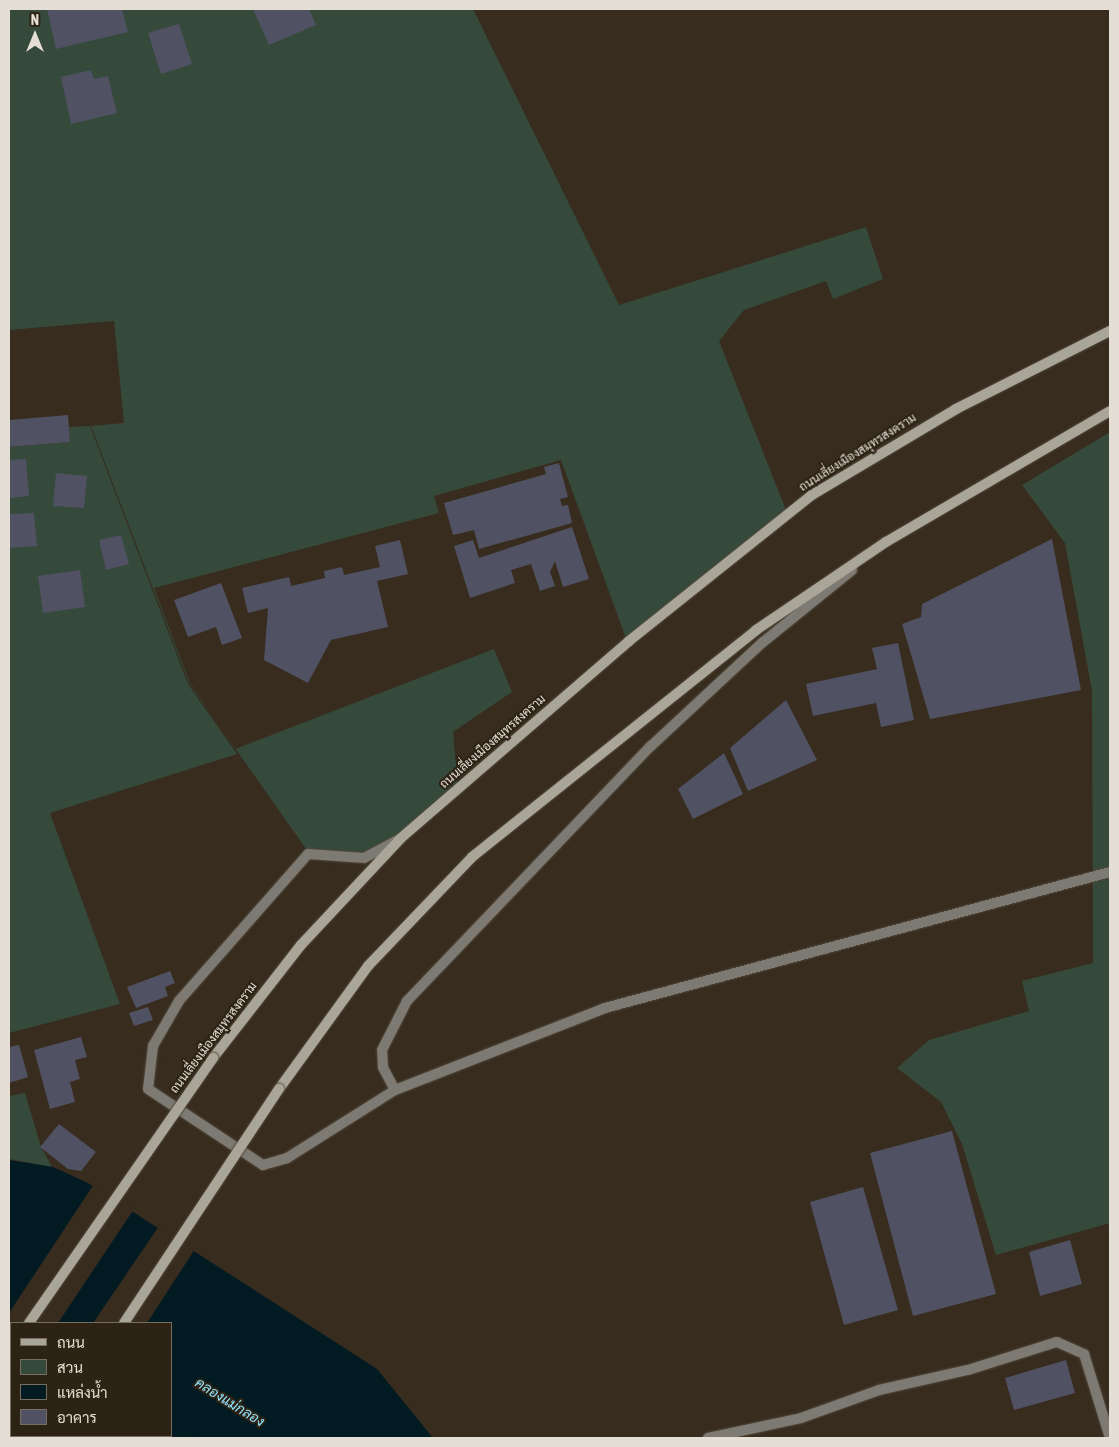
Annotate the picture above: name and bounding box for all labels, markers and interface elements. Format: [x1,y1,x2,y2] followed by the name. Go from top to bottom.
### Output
[10,10,60,60] north arrow
[31,12,39,28] text: N
[797,411,919,495] street label: ถนนเลี่ยงเมืองสมุทรสงคราม
[437,692,549,792] street label: ถนนเลี่ยงเมืองสมุทรสงคราม
[167,980,261,1096] street label: ถนนเลี่ยงเมืองสมุทรสงคราม
[10,1322,172,1437] legend
[57,1334,85,1351] text: ถนน
[57,1359,83,1376] text: สวน
[192,1374,268,1430] water label: คลองแม่กลอง
[57,1384,108,1401] text: แหล่งน้ำ
[57,1409,97,1426] text: อาคาร

